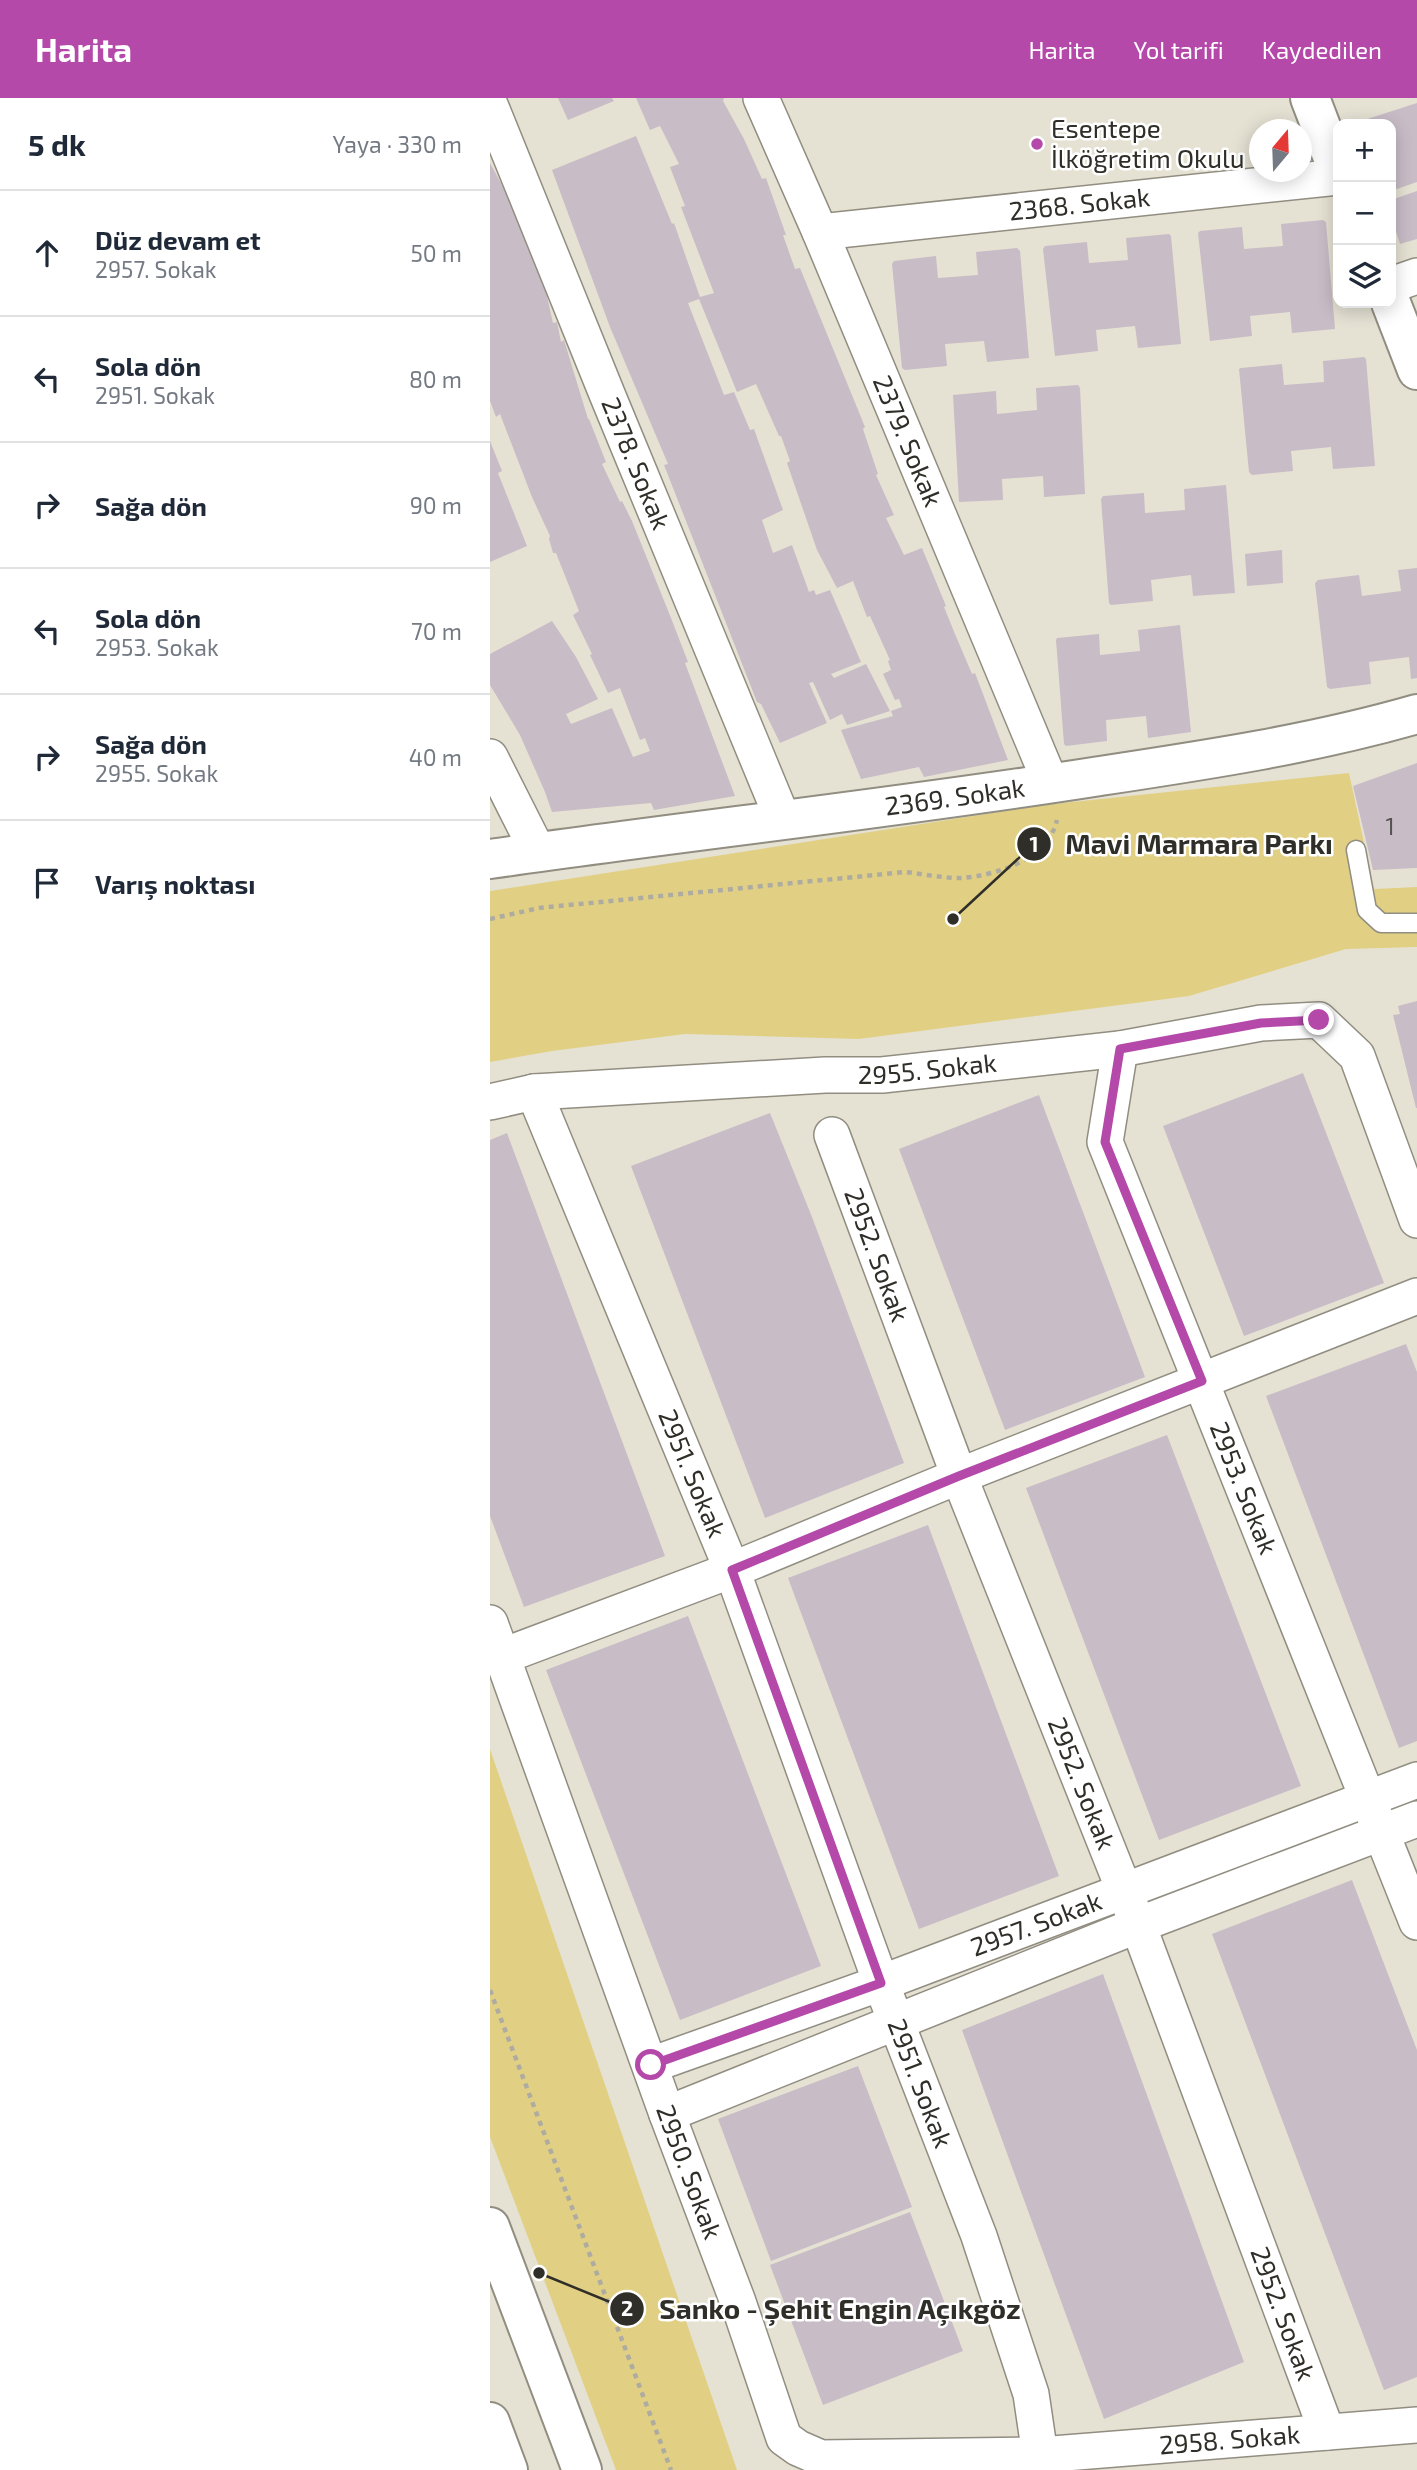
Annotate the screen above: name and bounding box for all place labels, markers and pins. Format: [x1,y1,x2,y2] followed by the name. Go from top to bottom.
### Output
[1051,112,1245,173] place label: Esentepe İlköğretim Okulu
[1029,136,1045,152] marker: Esentepe İlköğretim Okulu
[1016,820,1347,869] callout: Mavi Marmara Parkı
[610,2284,1035,2333] callout: Sanko - Şehit Engin Açıkgöz

